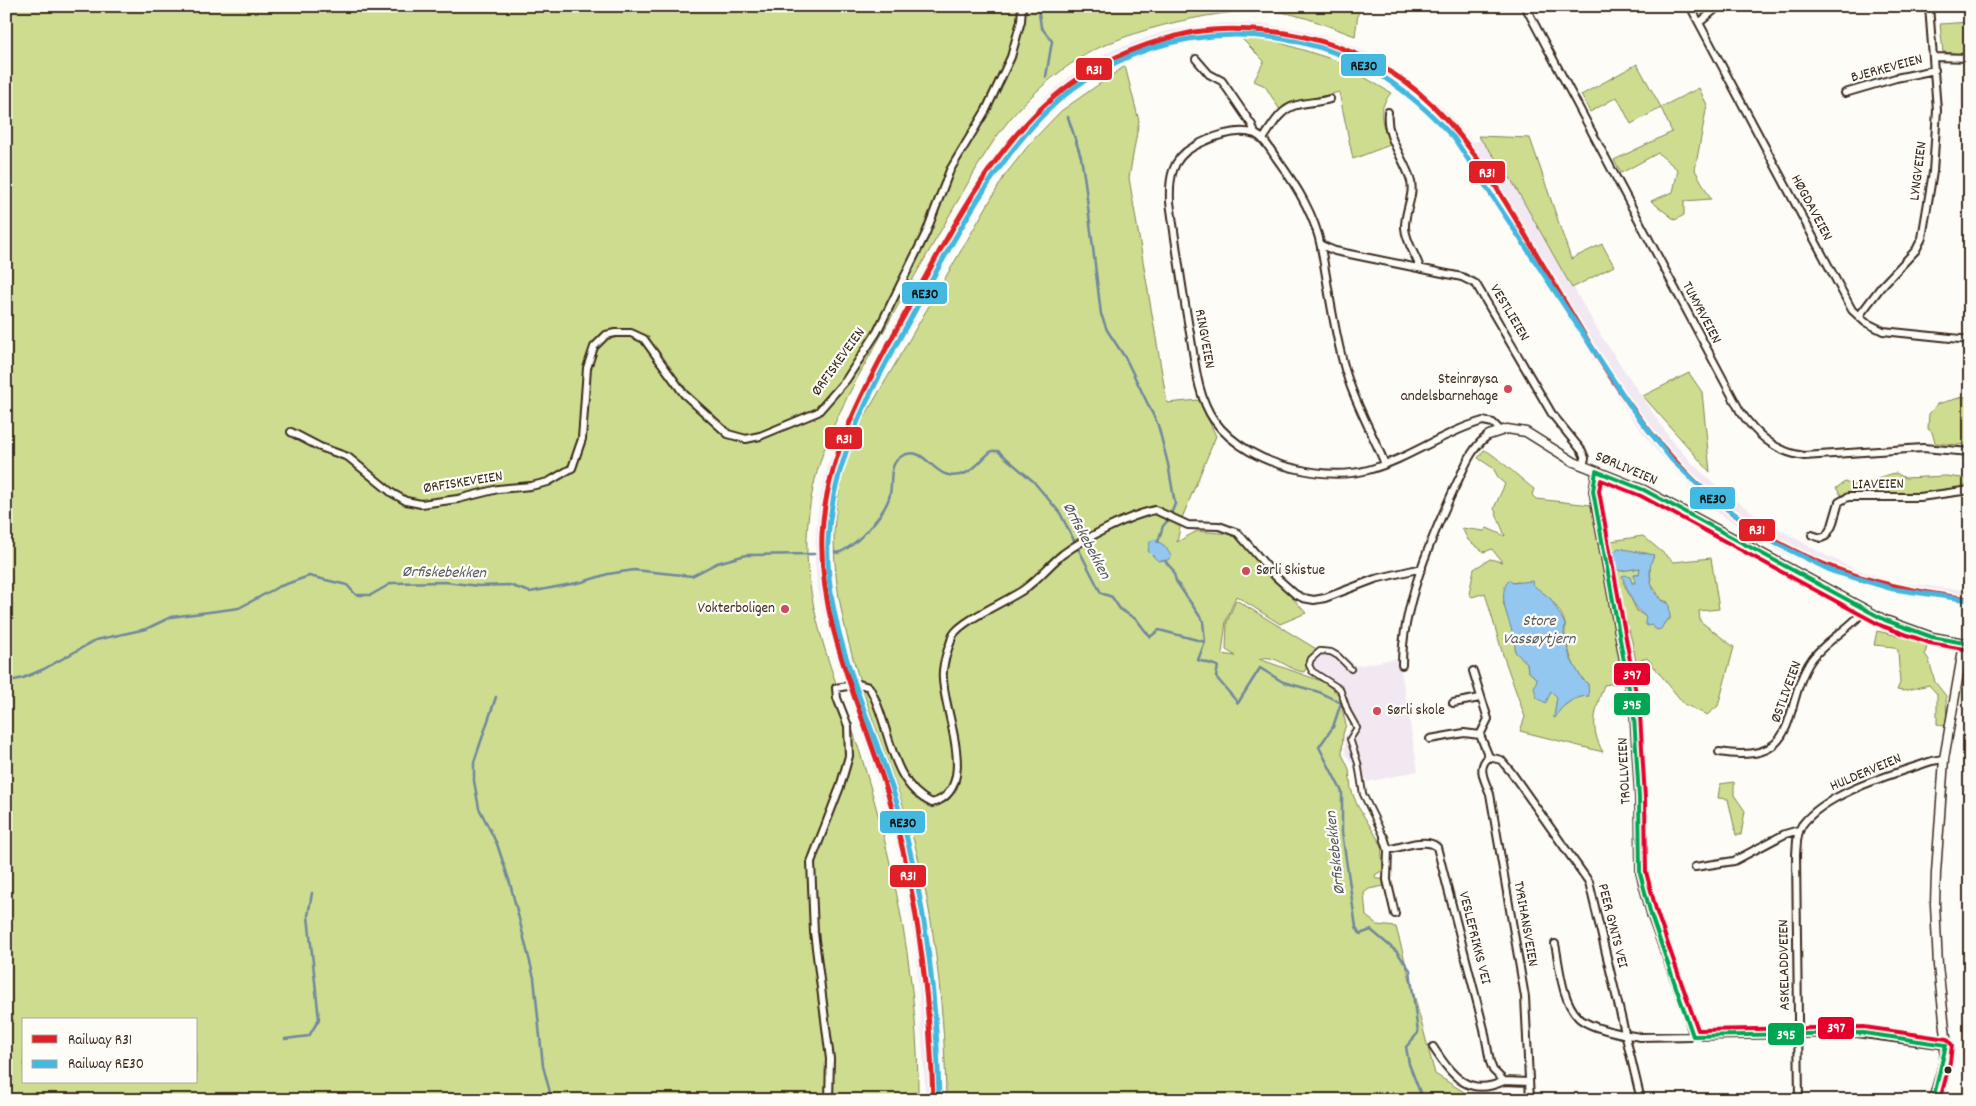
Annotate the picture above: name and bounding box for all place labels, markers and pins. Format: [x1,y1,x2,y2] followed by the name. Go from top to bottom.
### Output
[1401,369,1499,408] place label: Steinrøysa andelsbarnehage
[1502,383,1514,395] marker: Steinrøysa andelsbarnehage
[1256,560,1325,582] place label: Sørli Skistue
[1240,565,1252,577] marker: Sørli Skistue
[698,598,775,620] place label: Vokterboligen
[779,603,791,615] marker: Vokterboligen
[1387,700,1445,722] place label: Sørli skole
[1371,705,1383,717] marker: Sørli skole
[1943,1065,1953,1075] unlabelled marker

